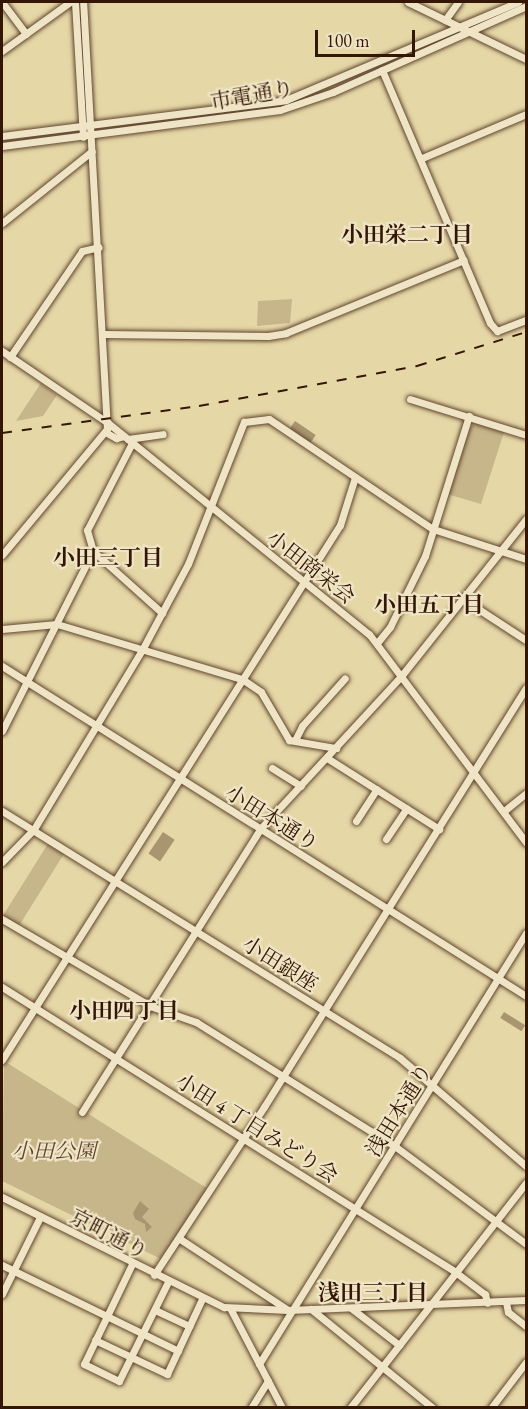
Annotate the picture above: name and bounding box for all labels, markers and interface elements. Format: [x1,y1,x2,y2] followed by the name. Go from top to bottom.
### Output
[318,18,418,56] scale bar
[326,29,370,52] text: 100 m
[208,75,296,115] street label: 市電通り
[341,222,473,248] district label: 小田栄二丁目
[262,525,360,609] street label: 小田商栄会
[53,545,163,571] district label: 小田三丁目
[374,592,484,618] district label: 小田五丁目
[221,779,323,857] street label: 小田本通り
[238,931,322,997] street label: 小田銀座
[69,998,179,1024] district label: 小田四丁目
[360,1059,438,1161] street label: 浅田本通り
[171,1068,343,1188] street label: 小田 4 丁目みどり会
[12,1138,96,1164] park label: 小田公園
[66,1204,152,1264] street label: 京町通り
[318,1280,428,1306] district label: 浅田三丁目

